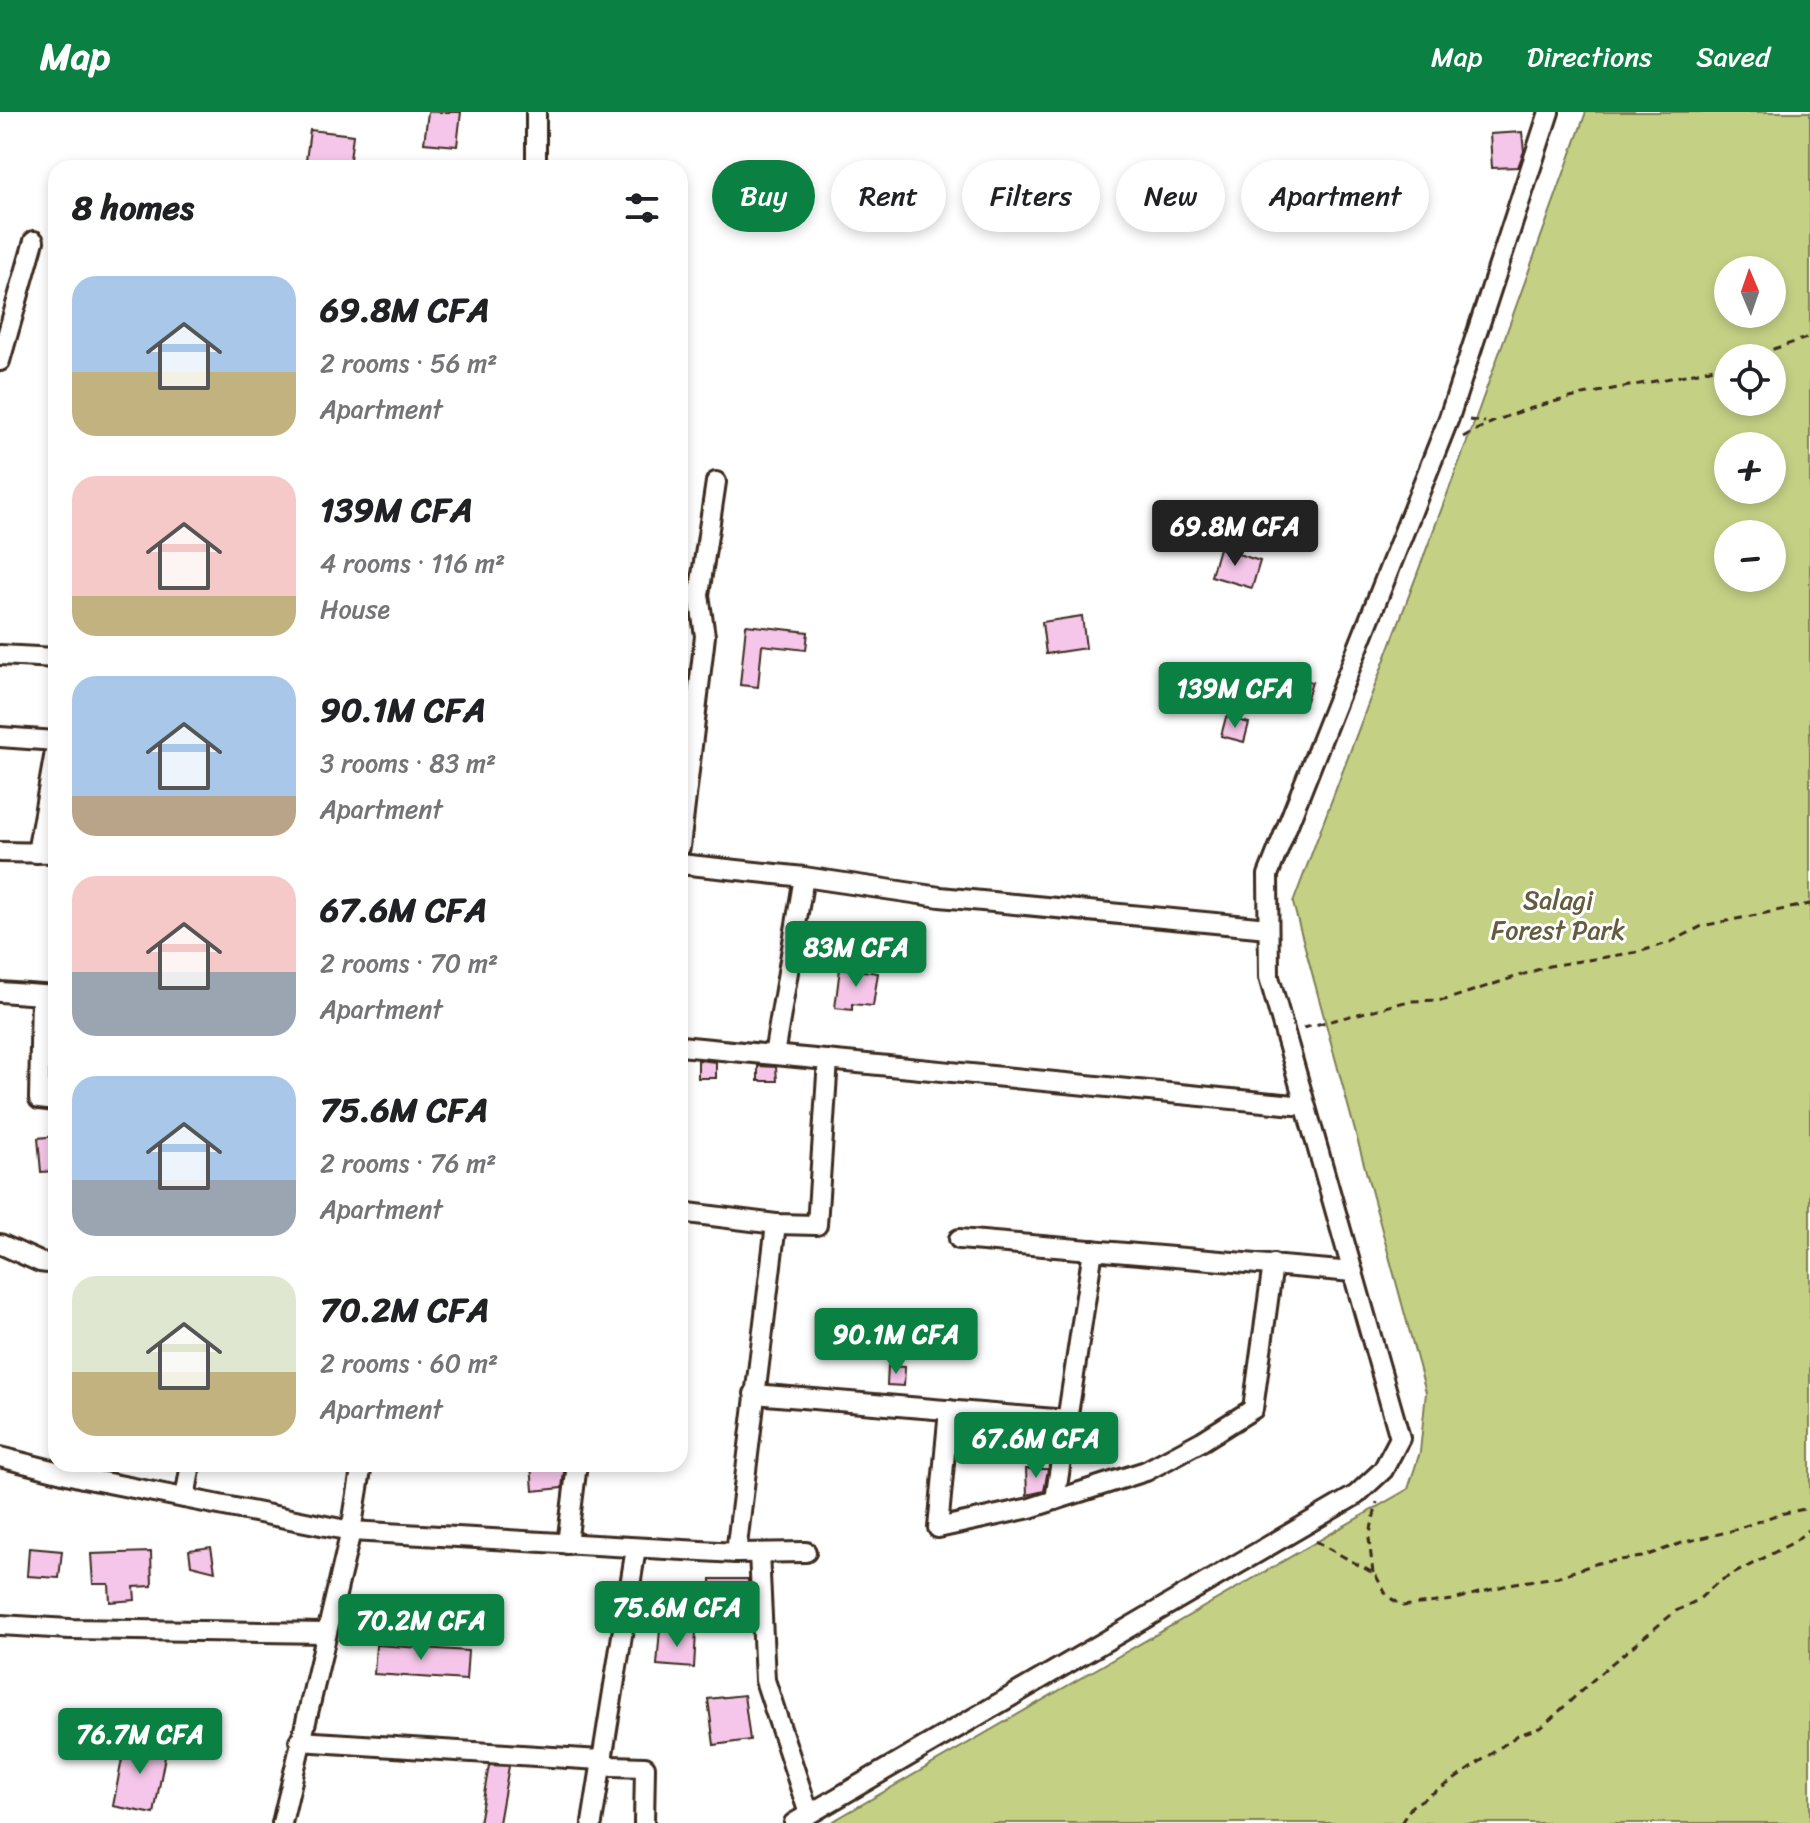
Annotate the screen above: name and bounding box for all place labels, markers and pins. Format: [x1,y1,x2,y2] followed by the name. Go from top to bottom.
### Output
[1143,500,1327,568] pin: 69.8M CFA
[1152,662,1318,730] pin: 139M CFA
[782,921,930,989] pin: 83M CFA
[804,1308,988,1376] pin: 90.1M CFA
[944,1412,1128,1480] pin: 67.6M CFA
[585,1581,769,1649] pin: 75.6M CFA
[329,1594,513,1662] pin: 70.2M CFA
[48,1708,232,1776] pin: 76.7M CFA

